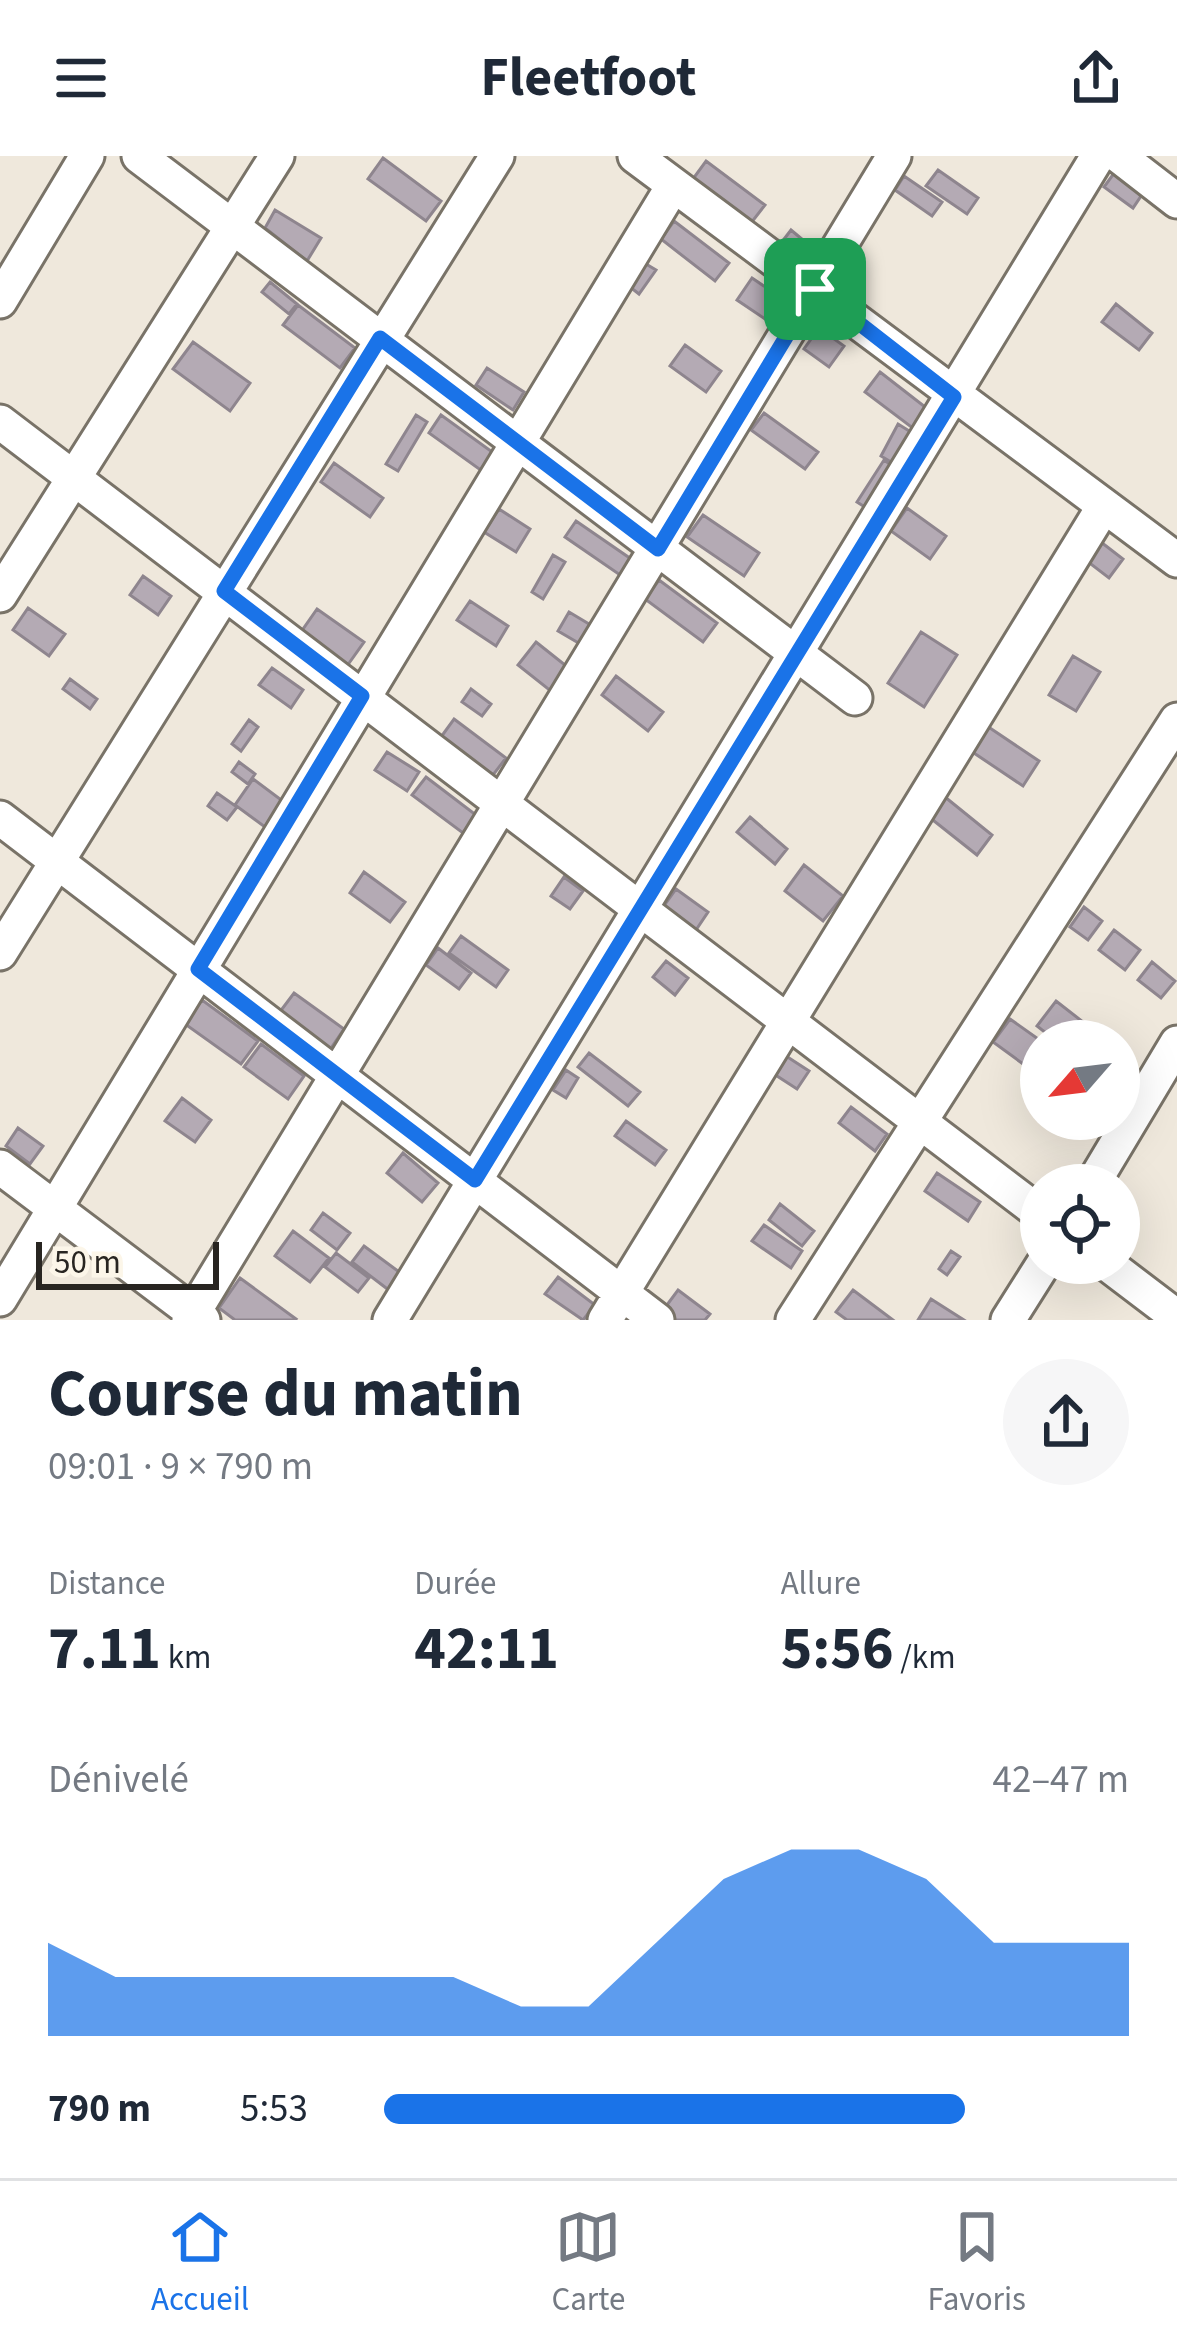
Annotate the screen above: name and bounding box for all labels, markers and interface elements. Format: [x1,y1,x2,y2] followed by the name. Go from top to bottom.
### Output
[480,40,697,117] text: Fleetfoot
[48,45,114,111] icon: menu
[1063,45,1129,111] icon: share
[764,238,866,340] pin
[782,256,848,322] icon: arrive
[1020,1020,1140,1140] north arrow
[1020,1020,1140,1284] map controls
[1020,1164,1140,1284] button: locate
[36,1236,219,1289] scale bar
[54,1239,121,1286] text: 50 m
[48,1347,523,1441] text: Course du matin
[1003,1359,1129,1485] button: share
[48,1439,313,1495] text: 09:01 · 9 × 790 m
[48,1560,165,1607] text: Distance
[414,1560,496,1607] text: Durée
[781,1560,861,1607] text: Allure
[48,1607,161,1692] text: 7.11
[414,1607,559,1692] text: 42:11
[781,1607,894,1692] text: 5:56
[161,1634,211,1681] text: km
[894,1634,956,1681] text: /km
[48,1752,189,1808] text: Dénivelé
[993,1752,1129,1808] text: 42–47 m
[48,2081,151,2137] text: 790 m
[240,2081,308,2137] text: 5:53
[151,2204,249,2323] tab: Accueil
[551,2204,625,2323] tab: Carte
[928,2204,1026,2323] tab: Favoris

